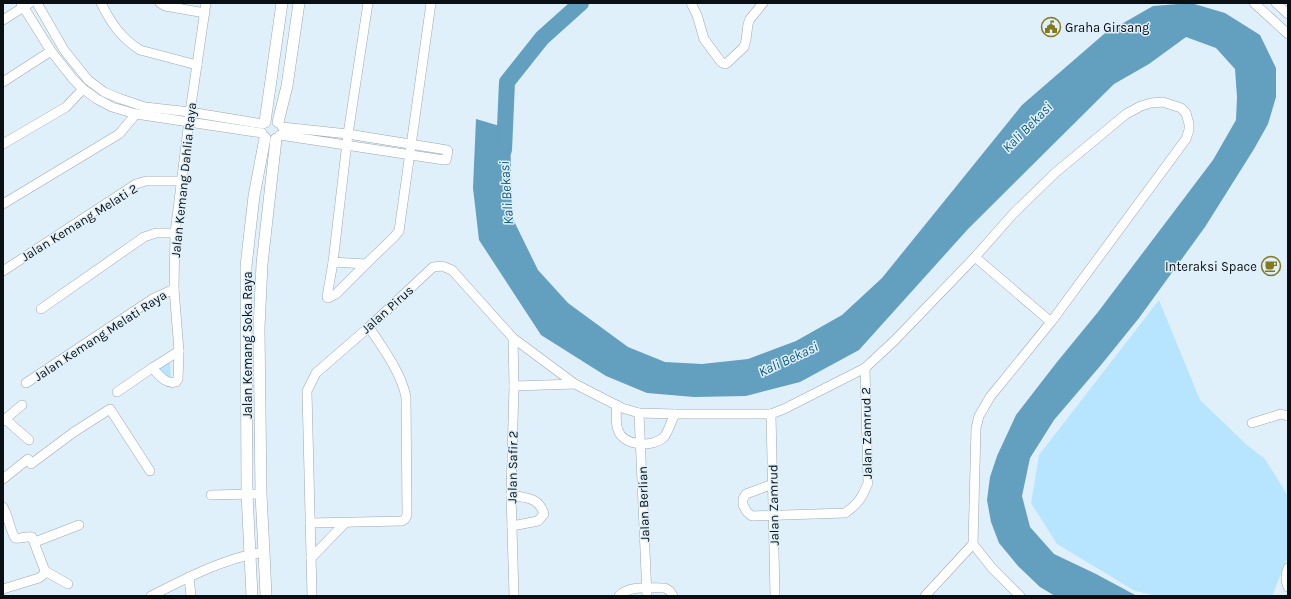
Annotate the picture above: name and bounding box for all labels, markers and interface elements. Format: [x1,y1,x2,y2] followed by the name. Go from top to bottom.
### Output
[1040,16,1062,38] public building icon: Graha Girsang
[1065,20,1150,35] place label: Graha Girsang
[999,99,1056,156] water label: Kali Bekasi
[168,102,199,258] street label: Jalan Kemang Dahlia Raya
[496,160,517,225] water label: Kali Bekasi
[18,181,140,264] street label: Jalan Kemang Melati 2
[1260,255,1282,277] cafe icon: Interaksi Space
[1165,259,1257,274] place label: Interaksi Space
[240,271,255,419] street label: Jalan Kemang Soka Raya
[358,282,416,337] street label: Jalan Pirus
[31,287,169,384] street label: Jalan Kemang Melati Raya
[756,338,821,381] water label: Kali Bekasi
[858,387,875,479] street label: Jalan Zamrud 2
[504,430,521,504] street label: Jalan Safir 2
[765,464,782,546] street label: Jalan Zamrud
[635,466,652,542] street label: Jalan Berlian

